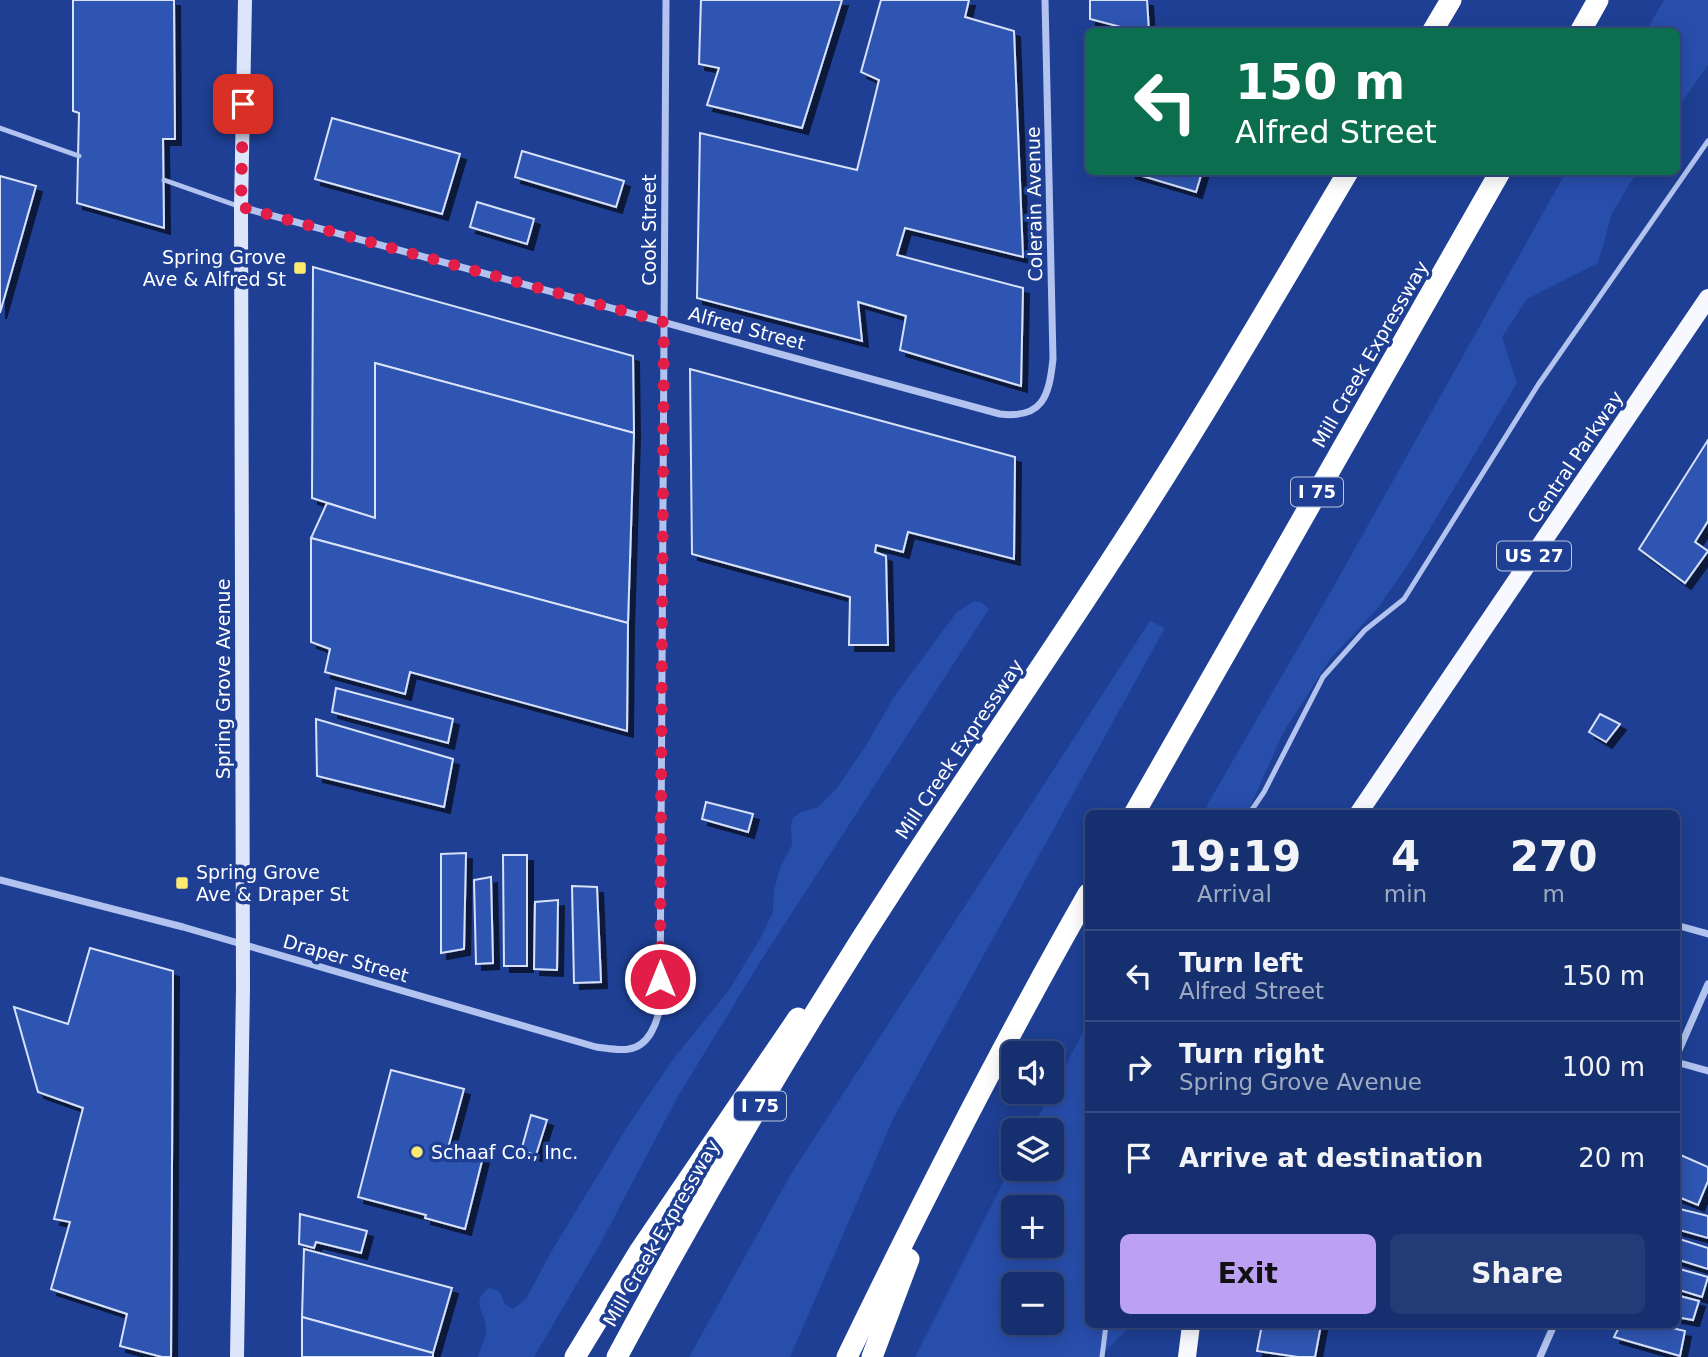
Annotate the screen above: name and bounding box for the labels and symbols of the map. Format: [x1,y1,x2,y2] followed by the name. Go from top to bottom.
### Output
[213,74,273,134] pin
[1022,126,1046,282] street label: Colerain Avenue
[638,174,660,286] street label: Cook Street
[143,246,286,290] place label: Spring Grove Ave & Alfred St
[1307,257,1433,451] street label: Mill Creek Expressway
[292,260,308,276] marker: Spring Grove Ave & Alfred St
[686,302,808,354] street label: Alfred Street
[1523,387,1627,527] street label: Central Parkway
[1291,478,1343,506] road number: I 75
[1497,542,1571,570] road number: US 27
[212,579,234,779] street label: Spring Grove Avenue
[891,655,1027,843] street label: Mill Creek Expressway
[196,861,349,905] place label: Spring Grove Ave & Draper St
[174,875,190,891] marker: Spring Grove Ave & Draper St
[281,930,411,986] street label: Draper Street
[623,942,697,1016] position arrow
[734,1092,786,1120] road number: I 75
[598,1136,724,1330] street label: Mill Creek Expressway
[431,1141,578,1163] place label: Schaaf Co., Inc.
[409,1144,425,1160] marker: Schaaf Co., Inc.

